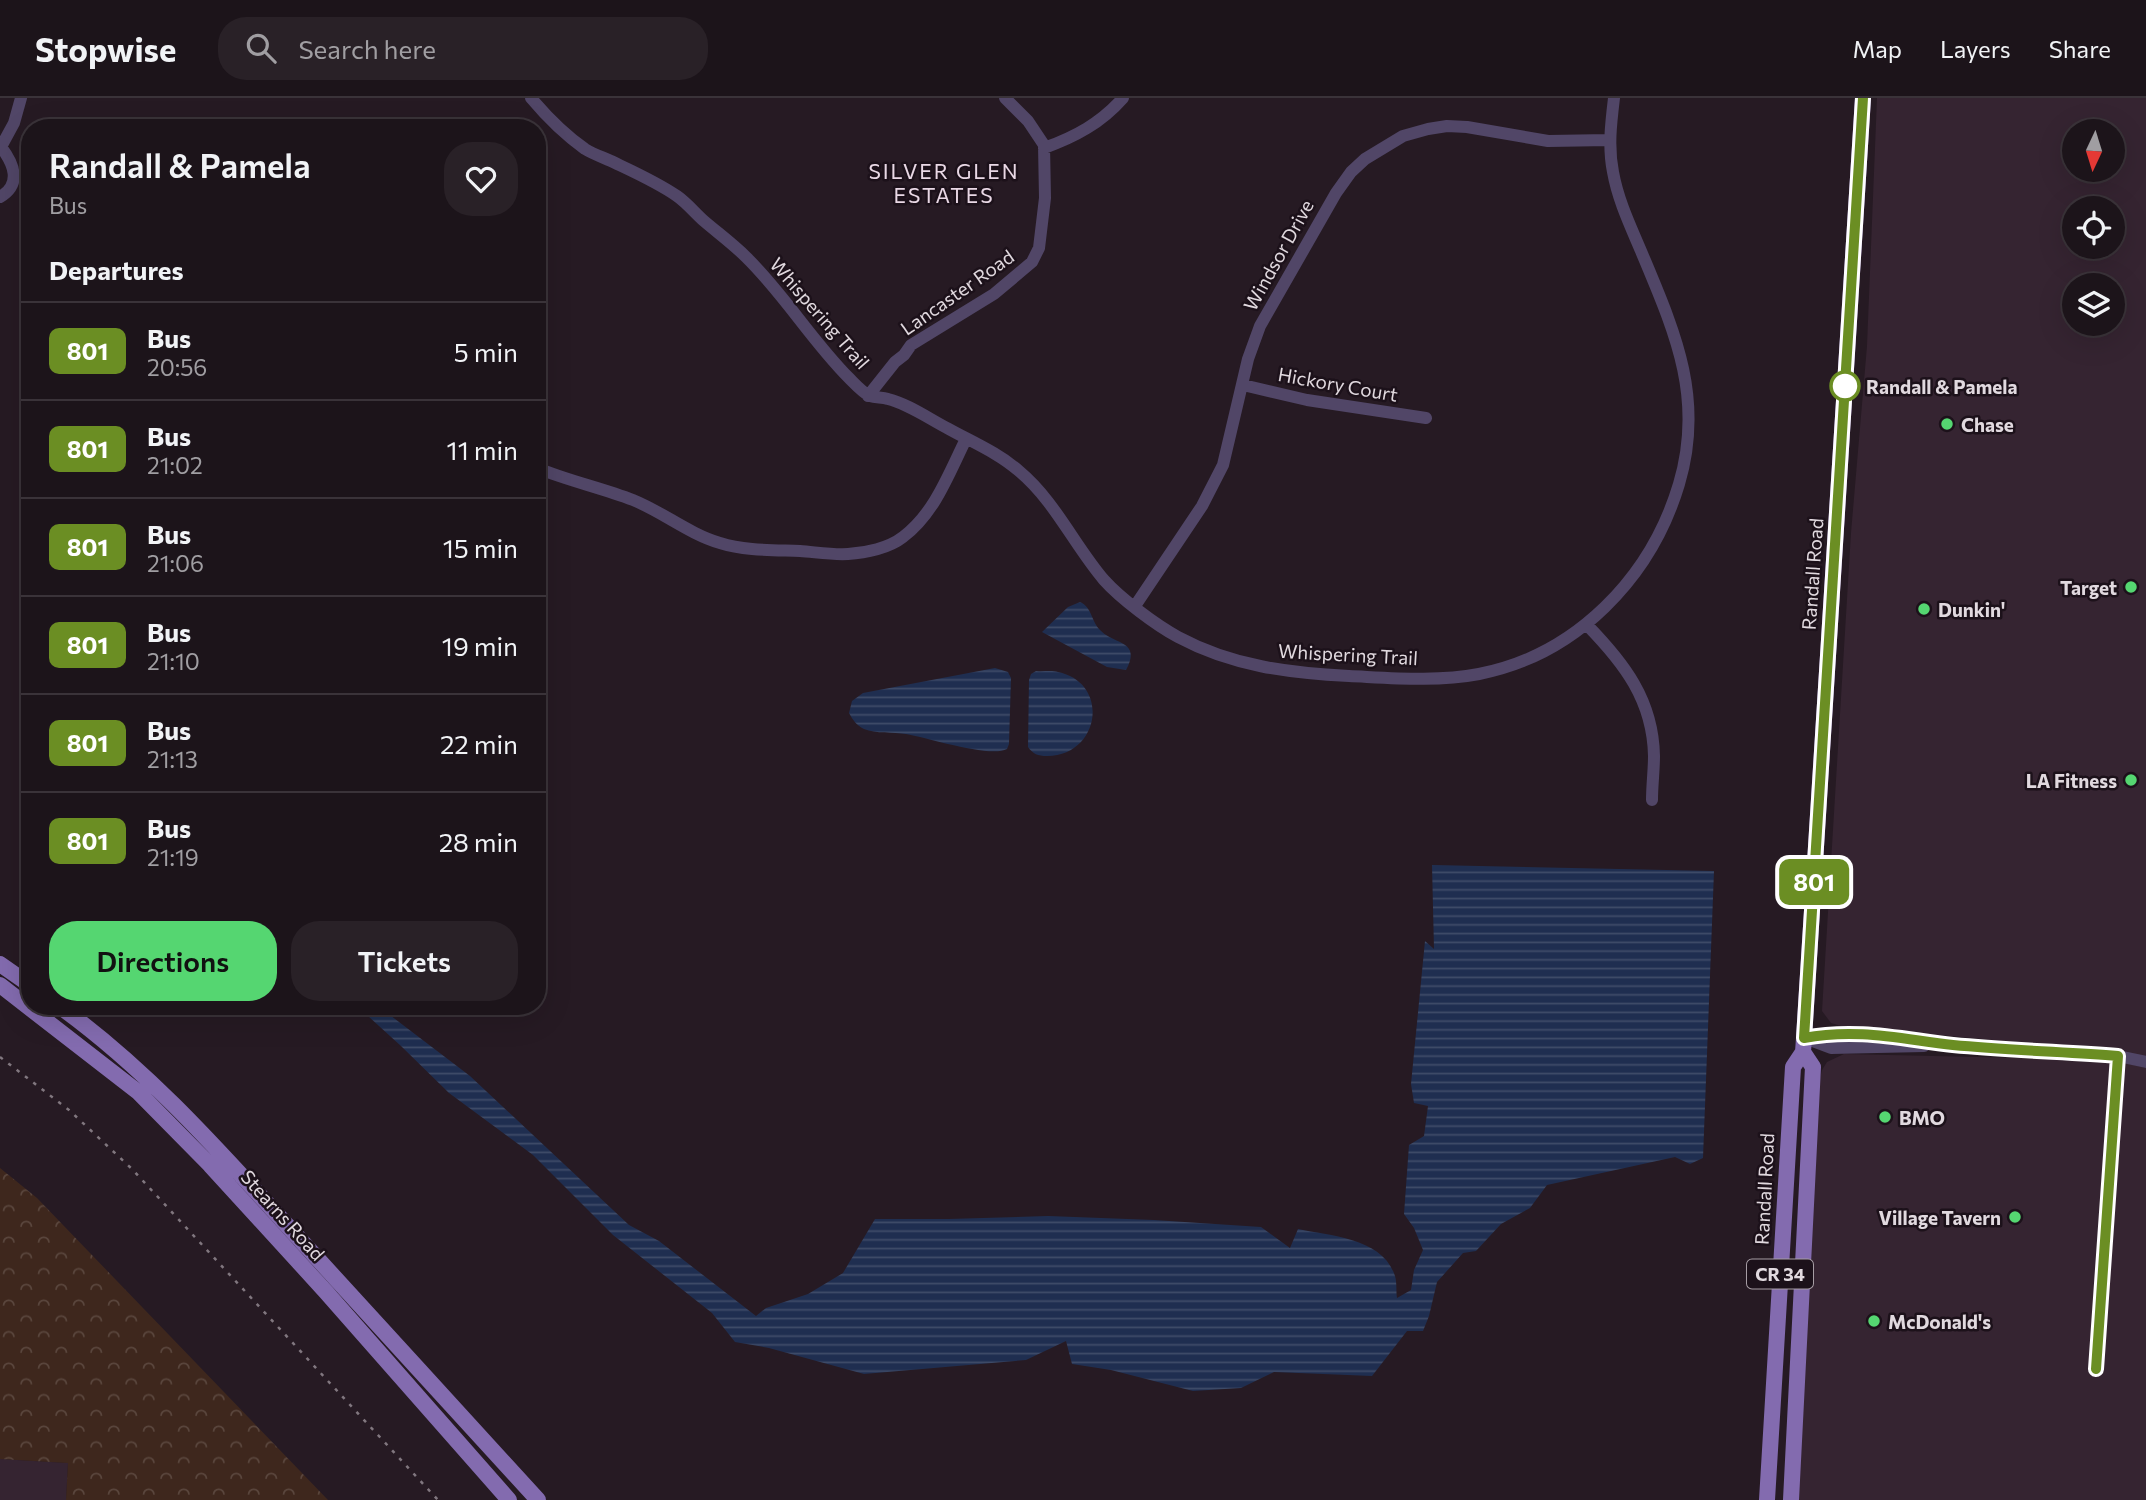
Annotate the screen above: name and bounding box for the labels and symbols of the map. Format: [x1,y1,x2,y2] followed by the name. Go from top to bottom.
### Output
[2062,119,2124,182] north arrow
[868,158,1020,207] district label: SILVER GLEN ESTATES
[1238,196,1318,314] street label: Windsor Drive
[896,244,1018,340] street label: Lancaster Road
[765,253,875,373] street label: Whispering Trail
[1276,362,1400,406] street label: Hickory Court
[1830,371,1860,401] marker: Randall & Pamela
[1866,375,2017,398] place label: Randall & Pamela
[1961,413,2014,436] place label: Chase
[1939,416,1955,432] marker: Chase
[1797,517,1827,631] street label: Randall Road
[2060,576,2117,599] place label: Target
[2123,579,2139,595] marker: Target
[1938,598,2005,621] place label: Dunkin'
[1916,601,1932,617] marker: Dunkin'
[1277,639,1419,669] street label: Whispering Trail
[2026,769,2117,792] place label: LA Fitness
[2123,772,2139,788] marker: LA Fitness
[1774,859,1854,905] line badge: 801
[1899,1106,1945,1129] place label: BMO
[1877,1109,1893,1125] marker: BMO
[1750,1132,1778,1246] street label: Randall Road
[236,1165,330,1265] street label: Stearns Road
[1879,1206,2001,1229] place label: Village Tavern
[2007,1209,2023,1225] marker: Village Tavern
[1747,1260,1813,1288] road number: CR 34
[1888,1310,1991,1333] place label: McDonald's
[1866,1313,1882,1329] marker: McDonald's

